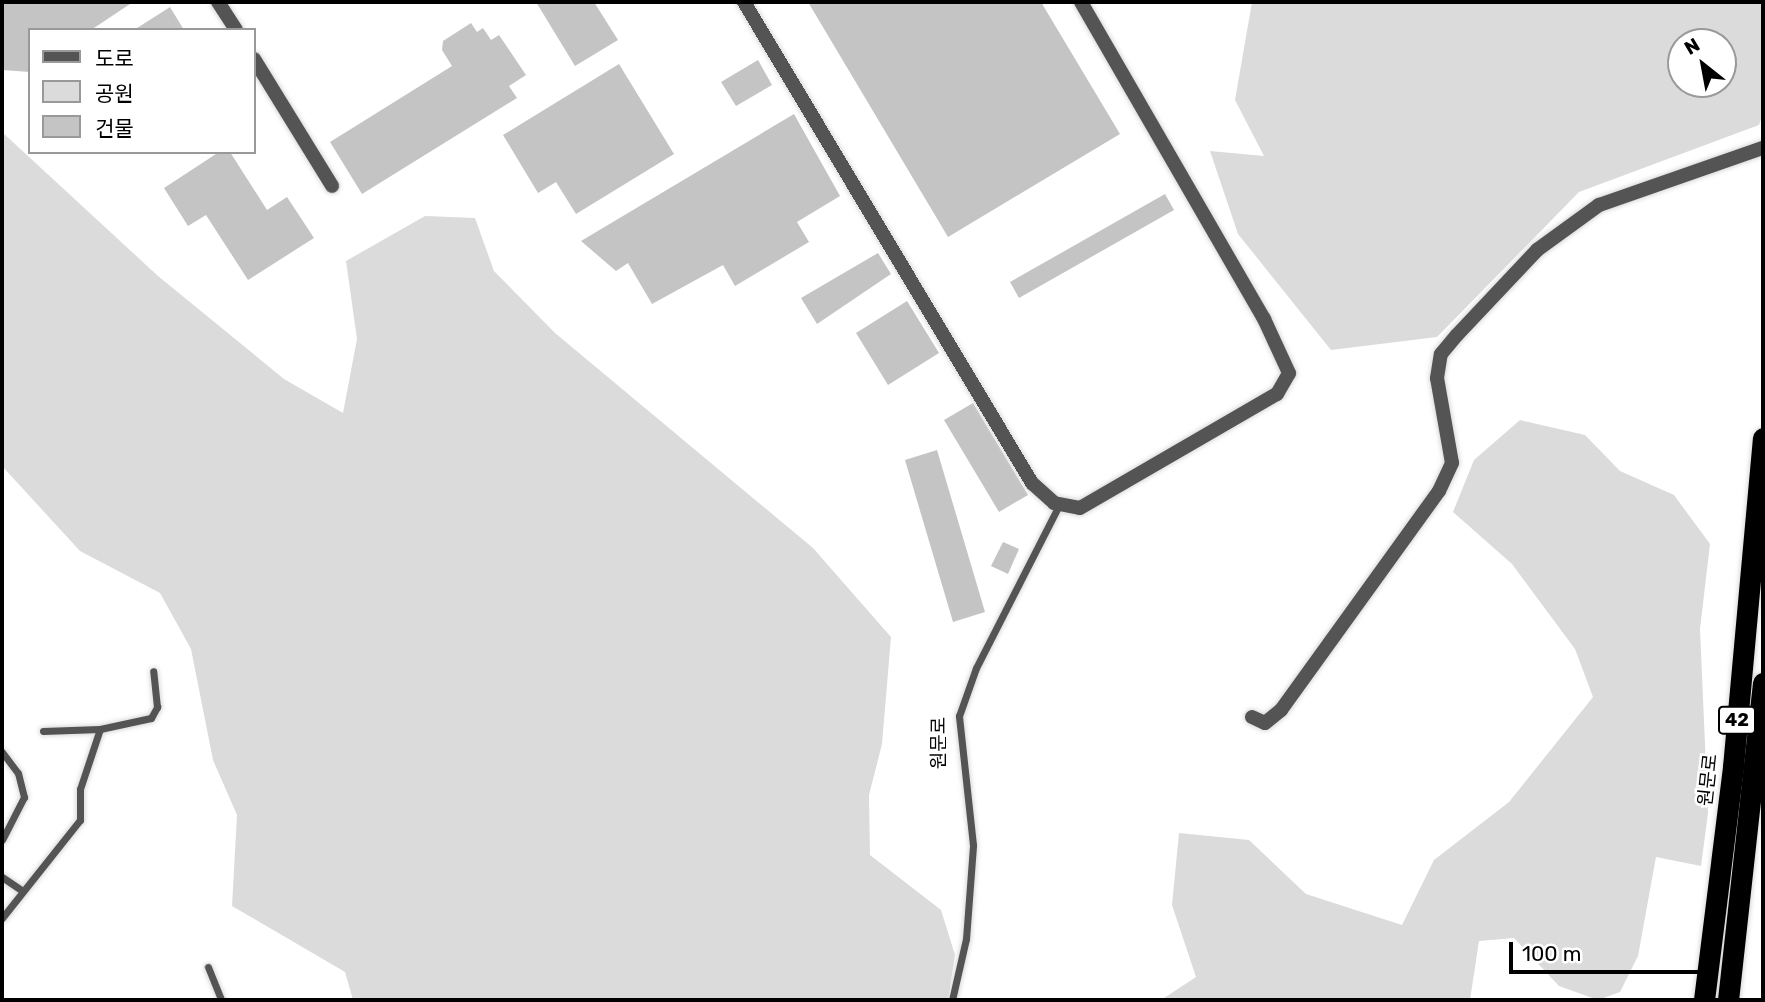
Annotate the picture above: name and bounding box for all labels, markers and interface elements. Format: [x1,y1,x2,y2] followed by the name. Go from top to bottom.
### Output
[28,28,256,154] legend
[1667,28,1737,98] north arrow
[1680,33,1704,60] text: N
[95,46,134,71] text: 도로
[95,81,134,106] text: 공원
[95,116,134,141] text: 건물
[1718,706,1756,734] road number: 42
[928,717,950,769] street label: 원문로
[1694,753,1722,807] street label: 원문로
[1513,928,1720,972] scale bar
[1522,941,1581,966] text: 100 m

